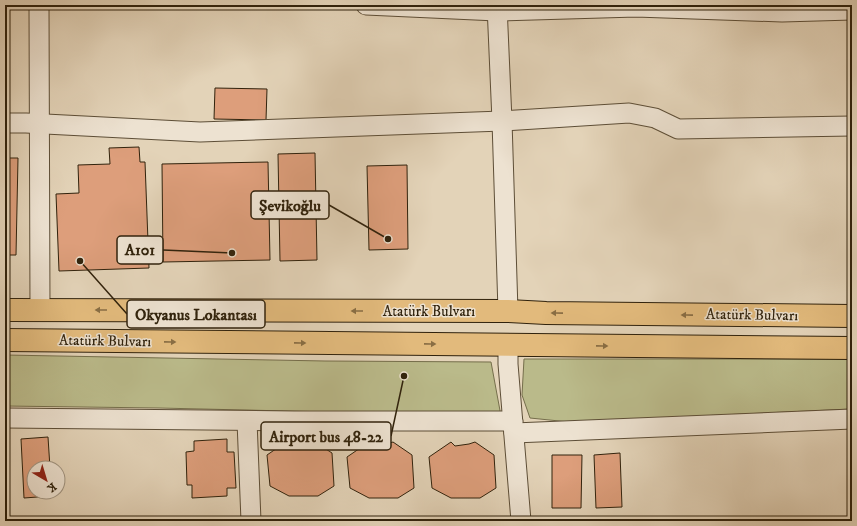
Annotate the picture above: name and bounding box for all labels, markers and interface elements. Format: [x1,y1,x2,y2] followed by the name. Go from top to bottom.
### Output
[251,191,329,219] callout: Şevikoğlu
[259,196,321,216] text: Şevikoğlu
[117,236,163,264] callout: A101
[124,240,155,260] text: A101
[127,300,265,328] callout: Okyanus Lokantası
[383,302,475,321] street label: Atatürk Bulvarı
[135,305,257,325] text: Okyanus Lokantası
[706,305,799,325] street label: Atatürk Bulvarı
[94,307,107,313] one-way arrow
[350,308,363,314] one-way arrow
[550,310,563,316] one-way arrow
[681,311,693,318] one-way arrow
[59,331,152,351] street label: Atatürk Bulvarı
[164,339,177,345] one-way arrow
[294,340,307,346] one-way arrow
[424,341,437,347] one-way arrow
[596,343,609,349] one-way arrow
[261,422,391,450] callout: Airport bus 48-22
[268,427,384,447] text: Airport bus 48-22
[26,460,66,500] north arrow
[44,479,59,495] text: K

